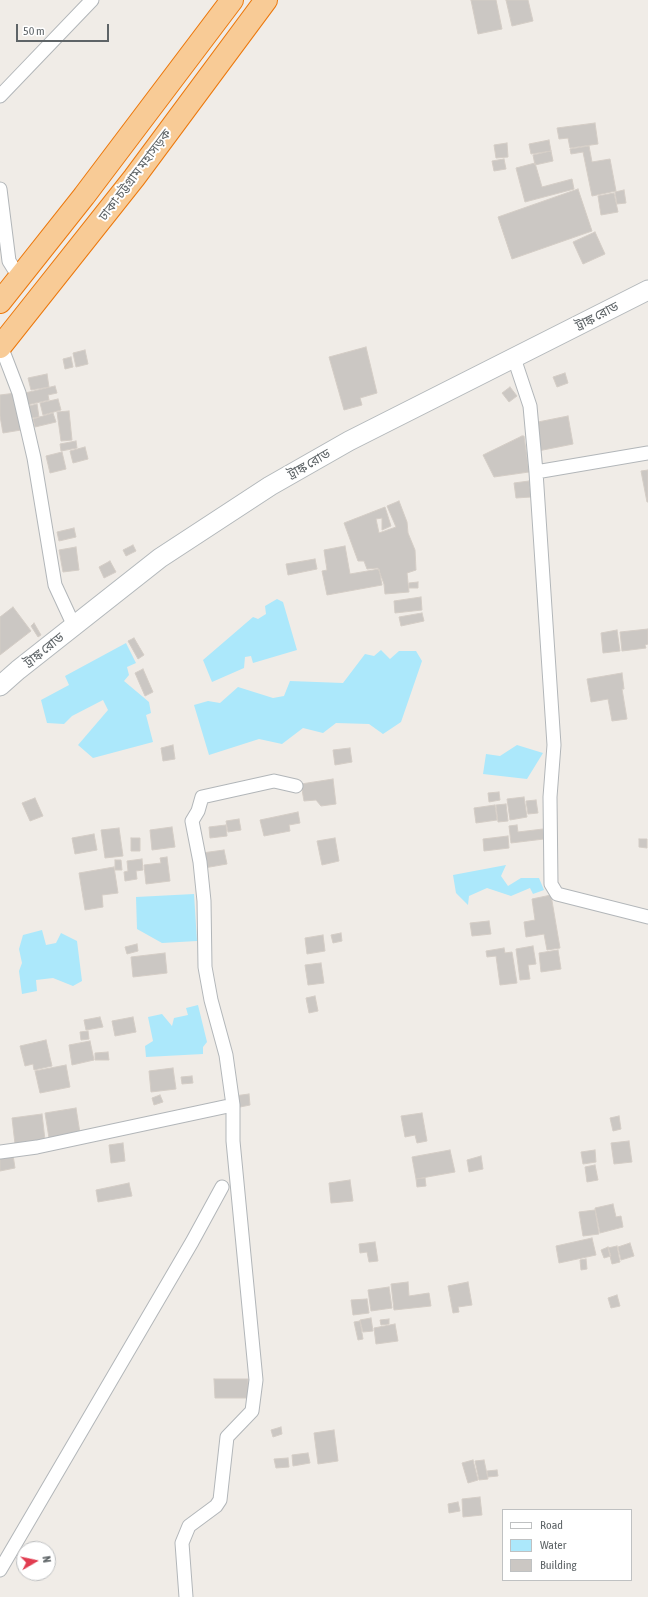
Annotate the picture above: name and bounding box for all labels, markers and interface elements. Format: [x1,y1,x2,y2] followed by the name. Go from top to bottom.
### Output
[18,16,111,42] scale bar
[23,24,45,38] text: 50 m
[96,126,174,224] street label: ঢাকা-চট্টগ্রাম মহাসড়ক
[573,298,621,334] street label: ট্রাঙ্ক রোড
[285,446,333,482] street label: ট্রাঙ্ক রোড
[21,630,67,670] street label: ট্রাঙ্ক রোড
[502,1509,632,1581] legend
[540,1518,563,1532] text: Road
[540,1538,566,1552] text: Water
[16,1541,56,1581] north arrow
[40,1555,53,1563] text: N
[540,1558,577,1572] text: Building

